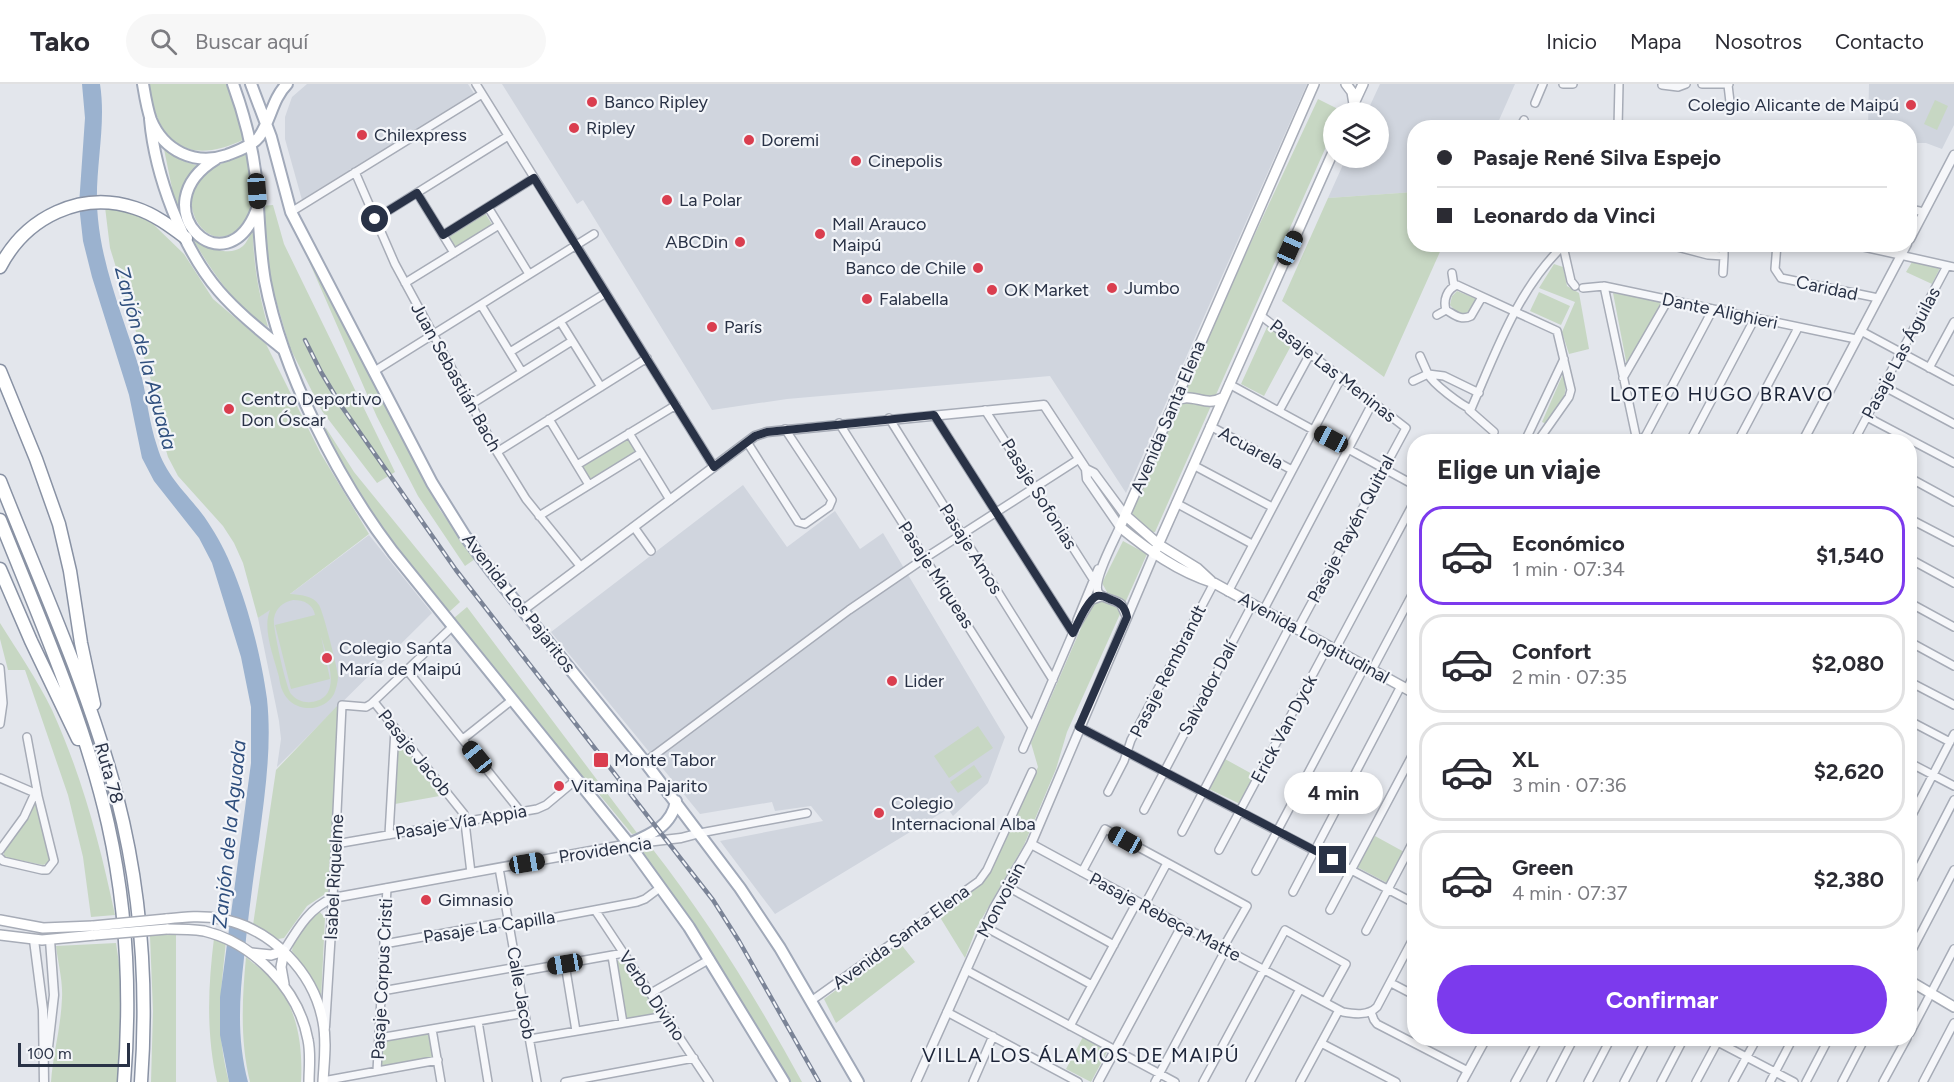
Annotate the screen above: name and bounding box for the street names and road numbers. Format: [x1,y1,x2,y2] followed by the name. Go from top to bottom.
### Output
[1794,271,1860,305] street label: Caridad
[1857,283,1945,423] street label: Pasaje Las Águilas
[1660,288,1780,334] street label: Dante Alighieri
[406,299,506,455] street label: Juan Sebastián Bach
[1265,315,1401,427] street label: Pasaje Las Meninas
[1126,337,1210,497] street label: Avenida Santa Elena
[1215,422,1287,474] street label: Acuarela
[996,435,1082,553] street label: Pasaje Sofonias
[1303,451,1399,607] street label: Pasaje Rayén Quitral
[935,500,1007,598] street label: Pasaje Amos
[893,517,979,633] street label: Pasaje Miqueas
[458,529,580,677] street label: Avenida Los Pajaritos
[1235,587,1393,689] street label: Avenida Longitudinal
[1125,601,1211,741] street label: Pasaje Rembrandt
[1174,636,1242,739] street label: Salvador Dalí
[1246,671,1322,787] street label: Erick Van Dyck
[373,705,457,801] street label: Pasaje Jacob
[90,740,128,806] street label: Ruta 78
[394,800,528,844] street label: Pasaje Vía Appia
[320,813,348,941] street label: Isabel Riquelme
[557,832,653,868] street label: Providencia
[972,859,1030,941] street label: Monvoisin
[1085,868,1245,966] street label: Pasaje Rebeca Matte
[828,880,974,994] street label: Avenida Santa Elena
[367,898,397,1060] street label: Pasaje Corpus Cristi
[422,906,556,948] street label: Pasaje La Capilla
[502,945,540,1041] street label: Calle Jacob
[614,947,690,1045] street label: Verbo Divino

